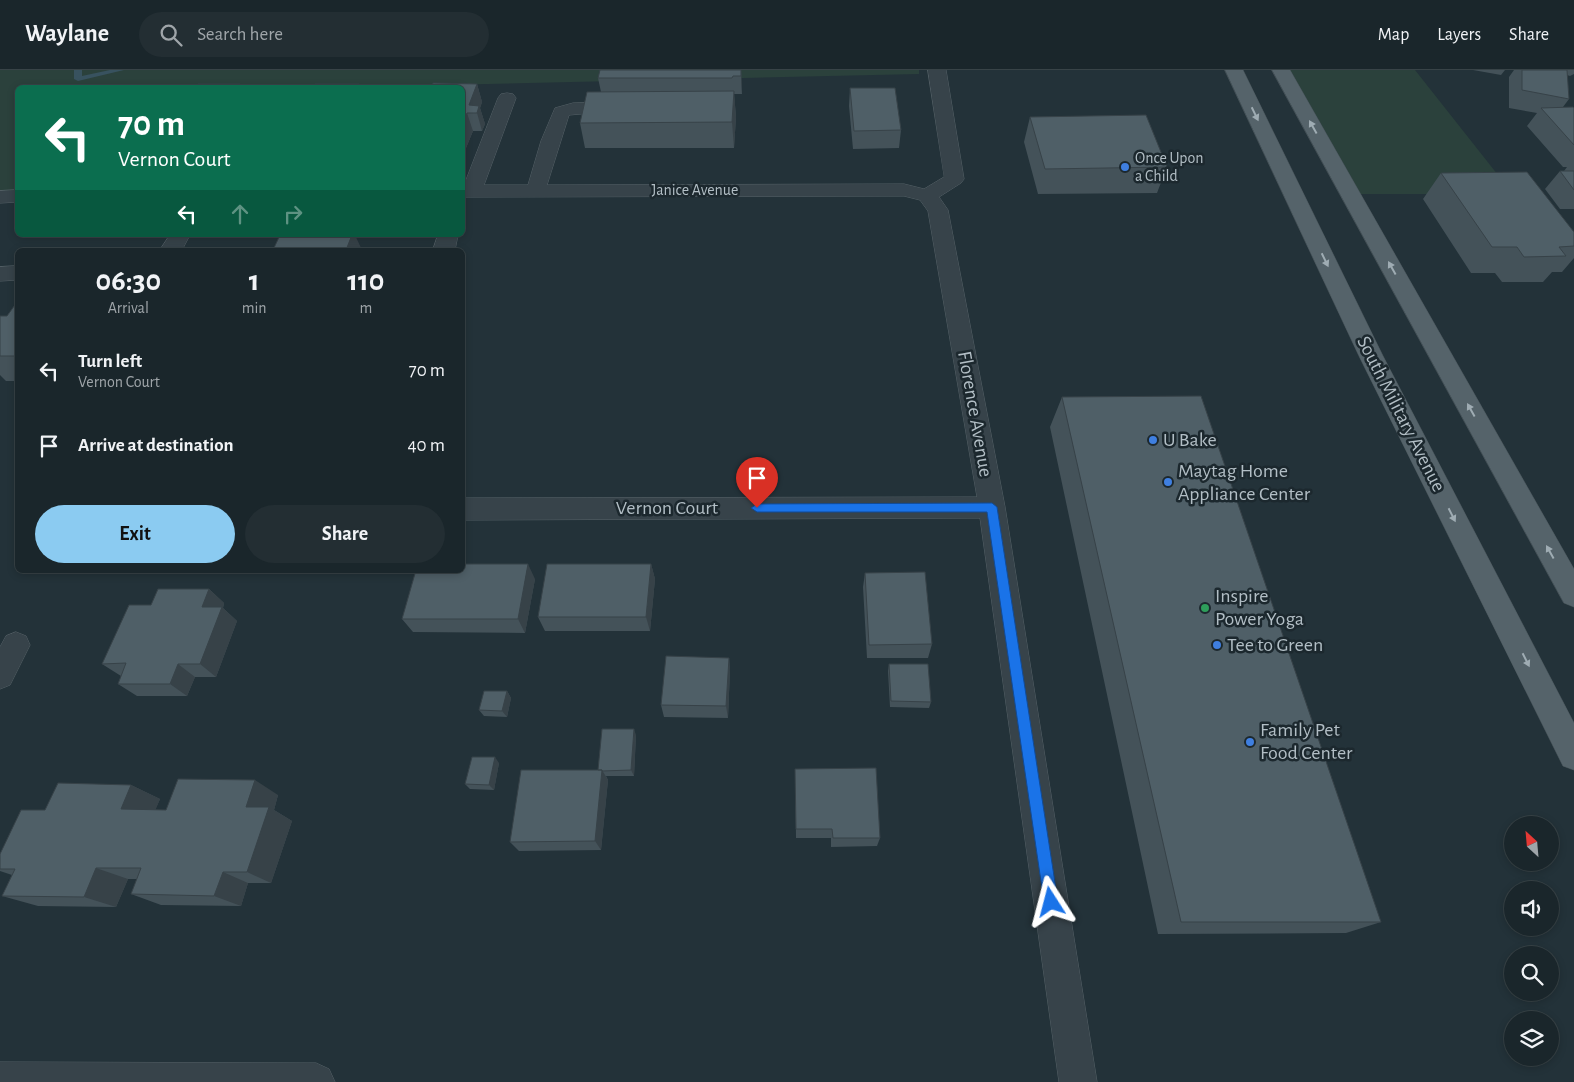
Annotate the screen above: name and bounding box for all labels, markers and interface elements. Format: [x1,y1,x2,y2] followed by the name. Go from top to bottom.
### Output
[139,12,489,57] search box
[157,21,185,49] icon: search
[25,22,109,46] text: Waylane
[197,25,283,44] text: Search here
[1378,26,1409,44] text: Map
[1437,26,1481,44] text: Layers
[1509,26,1549,44] text: Share
[35,105,100,170] icon: left
[118,107,185,142] text: 70 m
[1251,107,1259,121] one-way arrow
[1308,120,1317,133] one-way arrow
[118,148,231,170] text: Vernon Court
[1135,150,1203,184] place label: Once Upon a Child
[1119,161,1131,173] marker: Once Upon a Child
[652,182,738,198] street label: Janice Avenue
[173,200,201,228] icon: left
[226,200,254,228] icon: ahead
[279,200,307,228] icon: right
[1321,253,1329,267] one-way arrow
[1388,261,1396,276] one-way arrow
[96,266,161,296] text: 06:30
[249,266,260,296] text: 1
[347,266,384,296] text: 110
[108,300,149,316] text: Arrival
[242,300,267,316] text: min
[359,300,372,316] text: m
[1353,333,1449,495] street label: South Military Avenue
[954,349,996,479] street label: Florence Avenue
[78,352,142,371] text: Turn left
[35,357,63,385] icon: left
[409,361,445,380] text: 70 m
[78,374,160,390] text: Vernon Court
[1467,403,1475,418] one-way arrow
[1163,430,1217,450] place label: U Bake
[35,432,63,460] icon: arrive
[1147,434,1159,446] marker: U Bake
[78,436,234,455] text: Arrive at destination
[407,436,445,455] text: 40 m
[736,457,778,508] pin
[1178,461,1311,504] place label: Maytag Home Appliance Center
[743,464,771,492] icon: arrive
[1162,476,1174,488] marker: Maytag Home Appliance Center
[616,498,719,518] street label: Vernon Court
[35,505,235,563] button: Exit
[245,505,445,563] button: Share
[1448,508,1456,523] one-way arrow
[1546,545,1554,560] one-way arrow
[1215,586,1304,629] place label: Inspire Power Yoga
[1199,602,1211,614] marker: Inspire Power Yoga
[1227,635,1323,655] place label: Tee to Green
[1211,639,1223,651] marker: Tee to Green
[1522,653,1530,667] one-way arrow
[1260,720,1353,763] place label: Family Pet Food Center
[1244,736,1256,748] marker: Family Pet Food Center
[1504,816,1559,871] north arrow
[1504,816,1559,1066] map controls
[1024,875,1076,927] position arrow
[1504,881,1559,936] button: sound
[1504,946,1559,1001] button: search
[1504,1011,1559,1066] button: layers

